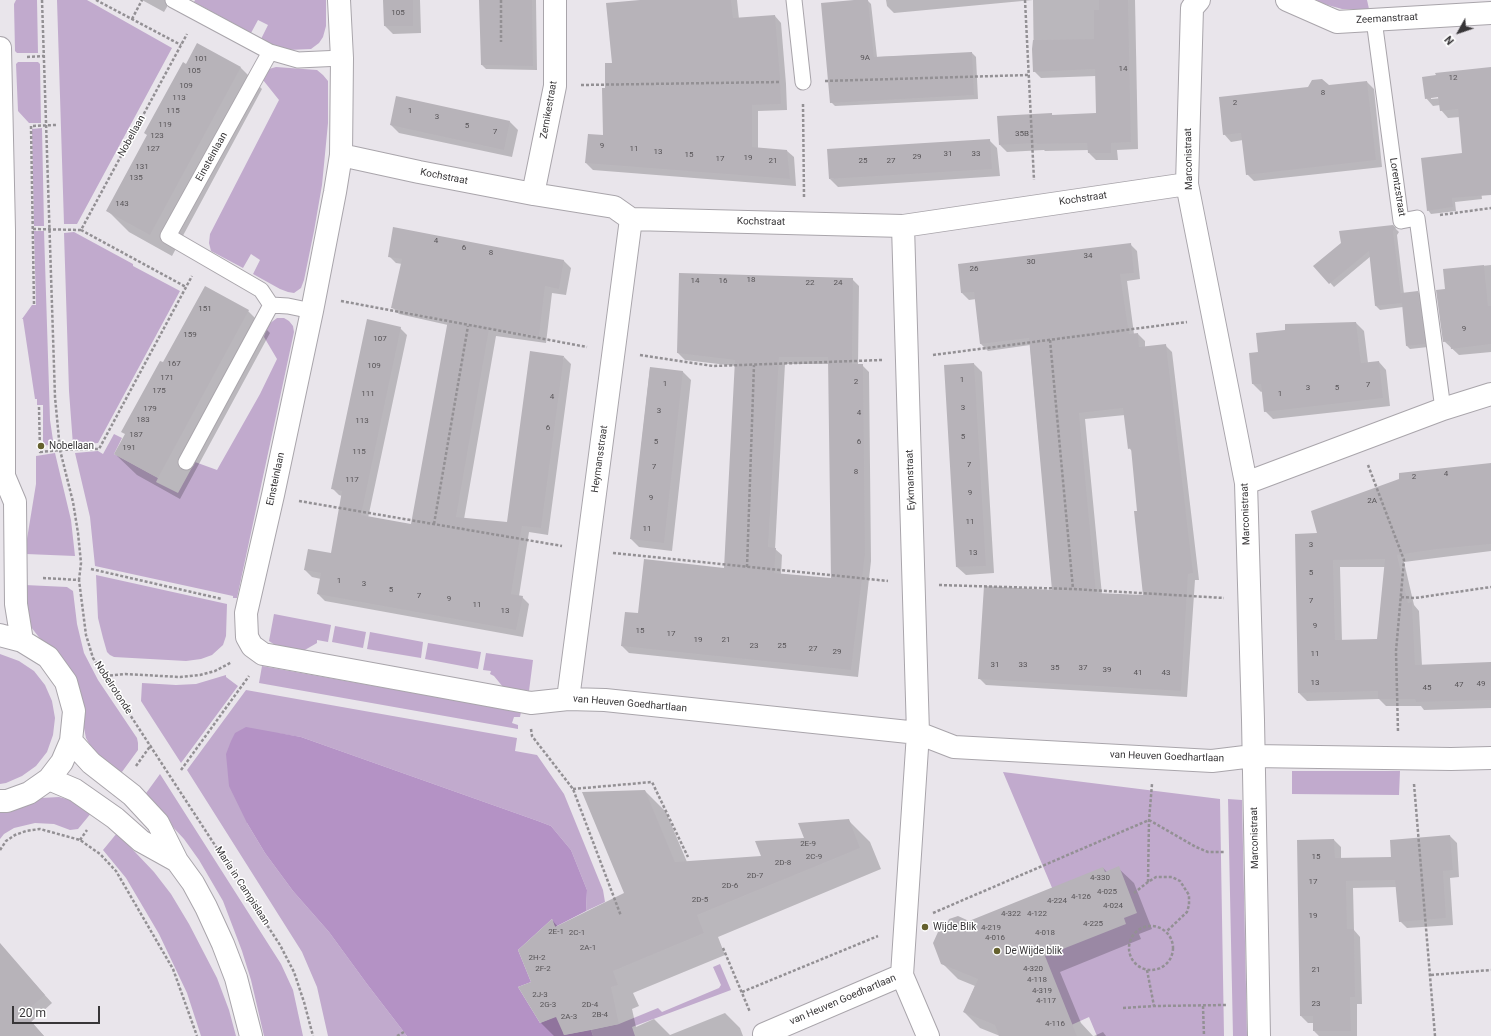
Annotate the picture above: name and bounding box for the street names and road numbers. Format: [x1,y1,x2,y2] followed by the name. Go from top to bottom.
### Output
[1356,11,1418,27] street label: Zeemanstraat
[538,80,560,140] street label: Zernikestraat
[116,113,148,159] street label: Nobellaan
[1182,128,1196,190] street label: Marconistraat
[194,130,230,184] street label: Einsteinlaan
[1386,157,1408,217] street label: Lorentzstraat
[419,166,469,188] street label: Kochstraat
[1058,190,1108,208] street label: Kochstraat
[737,216,785,228] street label: Kochstraat
[589,425,611,493] street label: Heymansstraat
[904,449,918,511] street label: Eykmanstraat
[265,451,287,507] street label: Einsteinlaan
[1239,483,1253,545] street label: Marconistraat
[91,659,135,717] street label: Nobelrotonde
[572,693,688,715] street label: van Heuven Goedhartlaan
[1110,749,1224,765] street label: van Heuven Goedhartlaan
[1248,807,1262,869] street label: Marconistraat
[212,845,272,927] street label: Maria in Campislaan
[788,972,898,1028] street label: van Heuven Goedhartlaan

